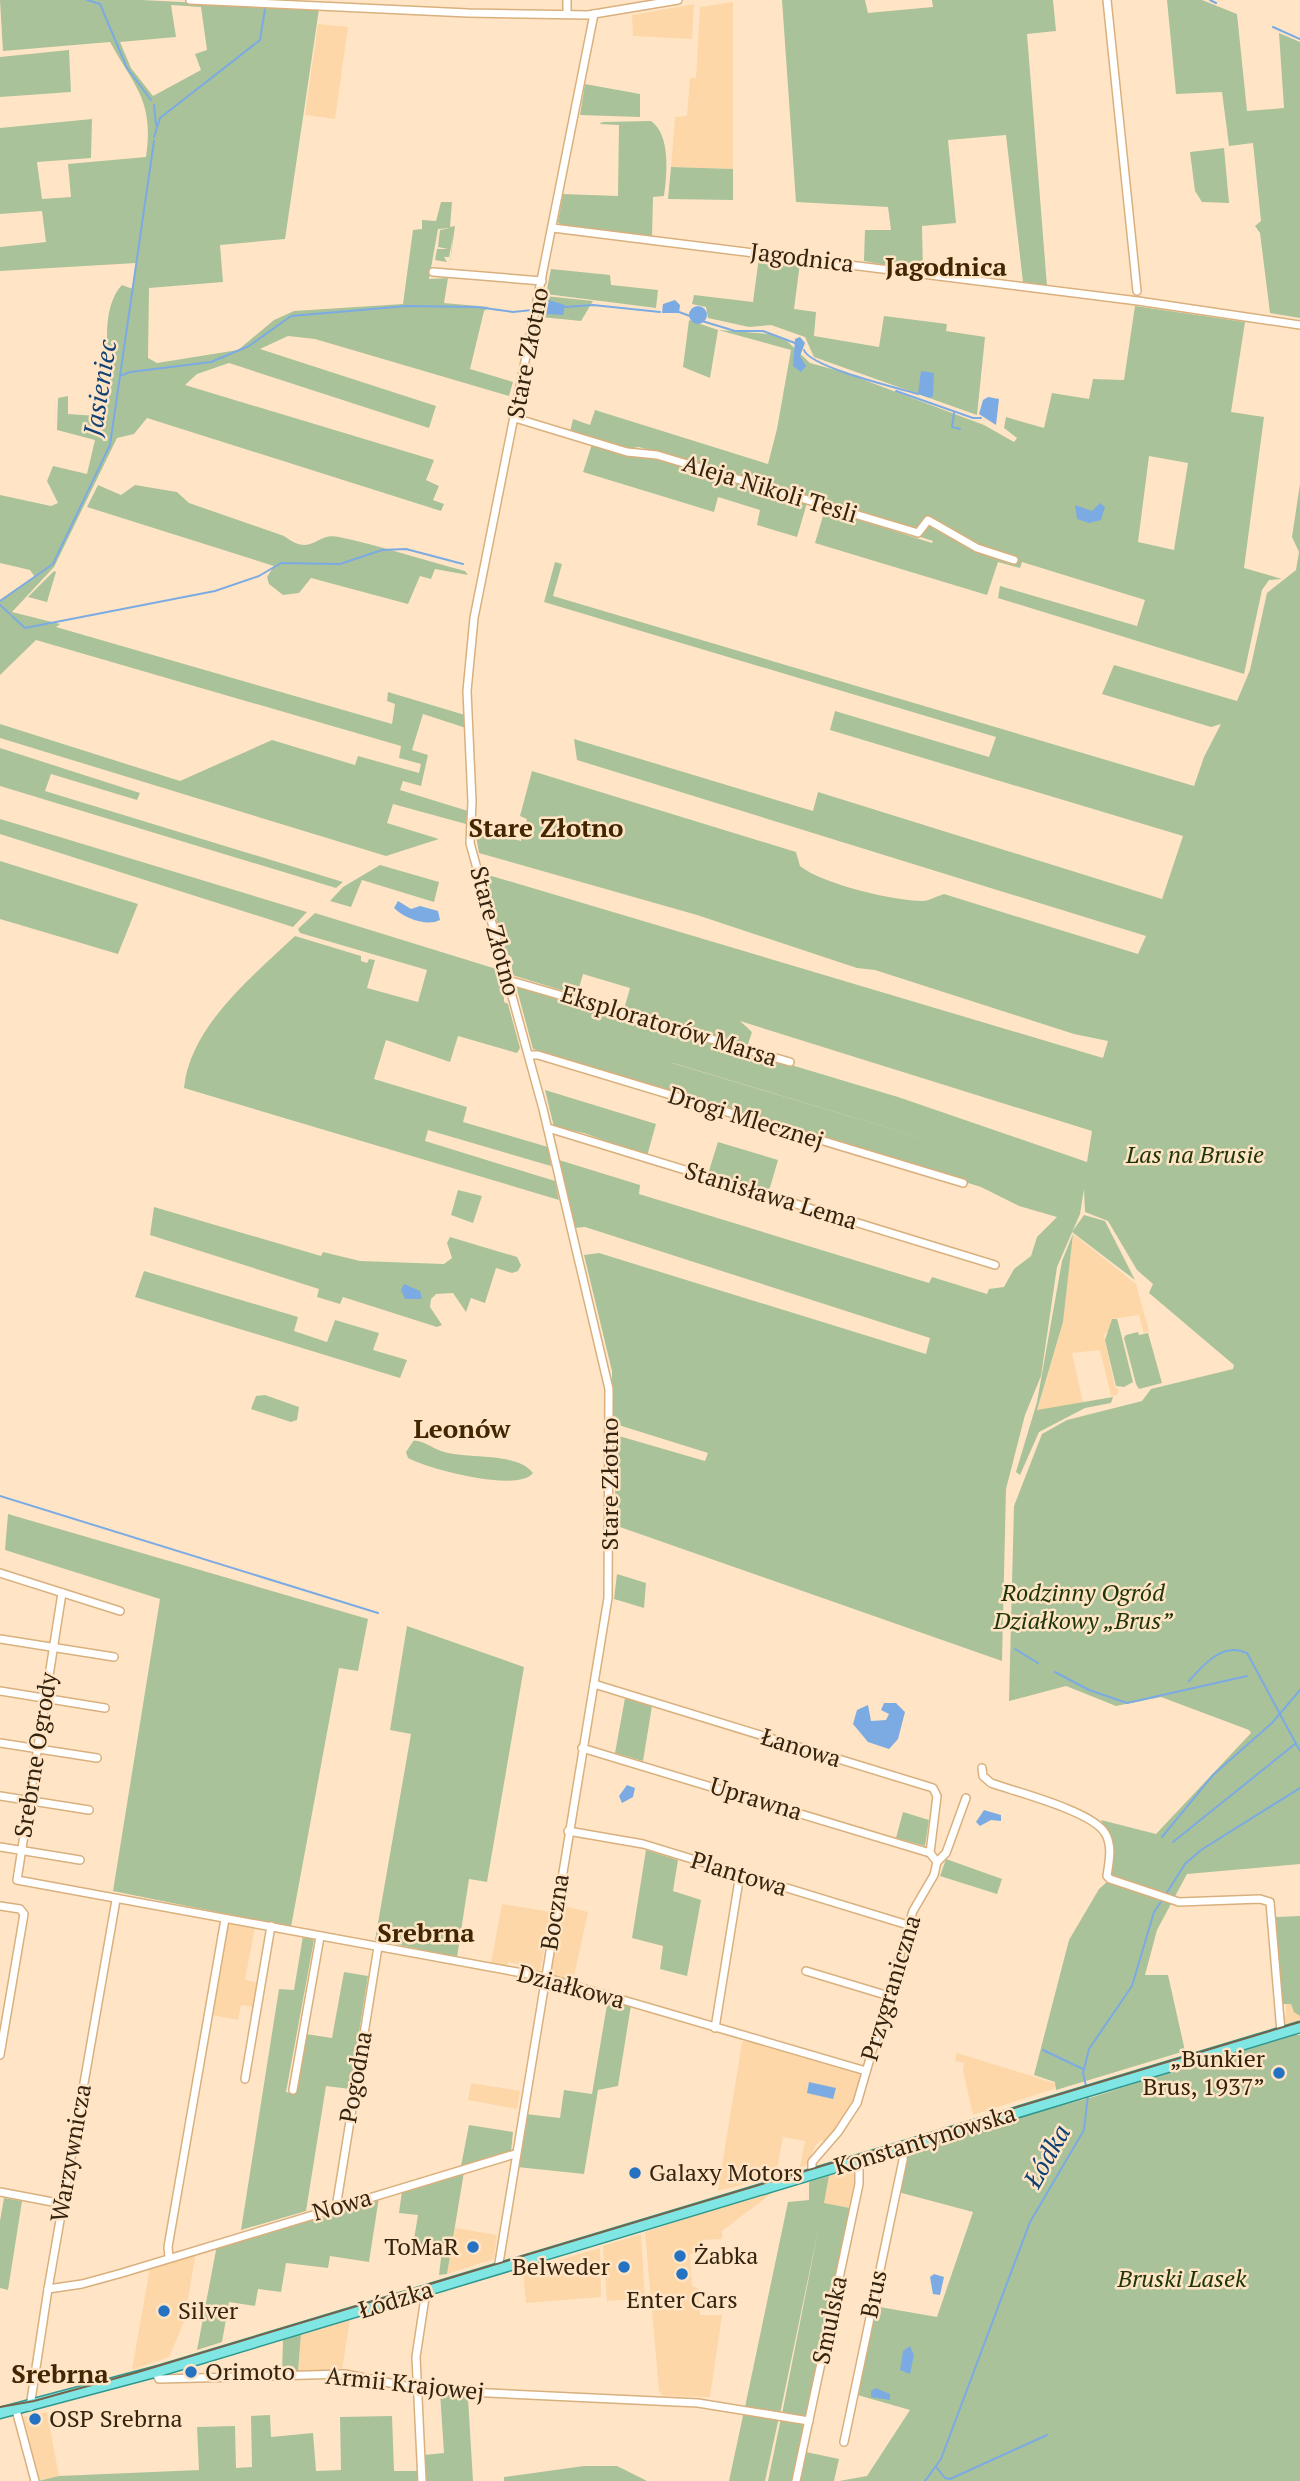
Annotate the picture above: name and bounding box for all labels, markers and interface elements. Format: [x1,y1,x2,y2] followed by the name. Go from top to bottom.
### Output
[748,235,856,279] street label: Jagodnica
[885,249,1008,283] district label: Jagodnica
[499,285,555,421] street label: Stare Złotno
[74,336,124,439] water label: Jasieniec
[679,446,862,530] street label: Aleja Nikoli Tesli
[468,810,624,844] district label: Stare Złotno
[463,862,529,999] street label: Stare Złotno
[557,977,781,1073] street label: Eksploratorów Marsa
[665,1078,828,1156] street label: Drogi Mlecznej
[1125,1138,1264,1170] park label: Las na Brusie
[681,1154,862,1237] street label: Stanisława Lema
[414,1411,511,1445] district label: Leonów
[593,1418,625,1550] street label: Stare Złotno
[992,1576,1173,1636] park label: Rodzinny Ogród Działkowy „Brus”
[6,1669,64,1840] street label: Srebrne Ogrody
[757,1720,845,1774] street label: Łanowa
[706,1769,806,1827] street label: Uprawna
[687,1843,791,1903] street label: Plantowa
[532,1871,576,1952] street label: Boczna
[853,1911,927,2065] street label: Przygraniczna
[377,1915,475,1949] district label: Srebrna
[514,1956,629,2016] street label: Działkowa
[331,2029,379,2125] street label: Pogodna
[1143,2042,1266,2102] place label: „Bunkier Brus, 1937”
[1271,2065,1287,2081] marker: „Bunkier Brus, 1937”
[42,2081,98,2225] street label: Warzywnicza
[830,2096,1019,2182] street label: Konstantynowska
[1014,2118,1077,2194] water label: Łódka
[649,2156,803,2188] place label: Galaxy Motors
[627,2165,643,2181] marker: Galaxy Motors
[308,2180,375,2228] street label: Nowa
[384,2230,460,2262] place label: ToMaR
[465,2239,481,2255] marker: ToMaR
[694,2239,758,2271] place label: Żabka
[672,2248,688,2264] marker: Żabka
[512,2250,611,2282] place label: Belweder
[616,2259,632,2275] marker: Belweder
[1116,2262,1247,2294] park label: Bruski Lasek
[674,2266,690,2282] marker: Enter Cars
[852,2267,894,2321] street label: Brus
[355,2273,437,2325] street label: Łódzka
[804,2273,854,2367] street label: Smulska
[626,2283,738,2315] place label: Enter Cars
[178,2294,239,2326] place label: Silver
[156,2303,172,2319] marker: Silver
[205,2355,295,2387] place label: Orimoto
[11,2356,109,2390] district label: Srebrna
[324,2359,486,2407] street label: Armii Krajowej
[183,2364,199,2380] marker: Orimoto
[49,2402,183,2434] place label: OSP Srebrna
[27,2411,43,2427] marker: OSP Srebrna

